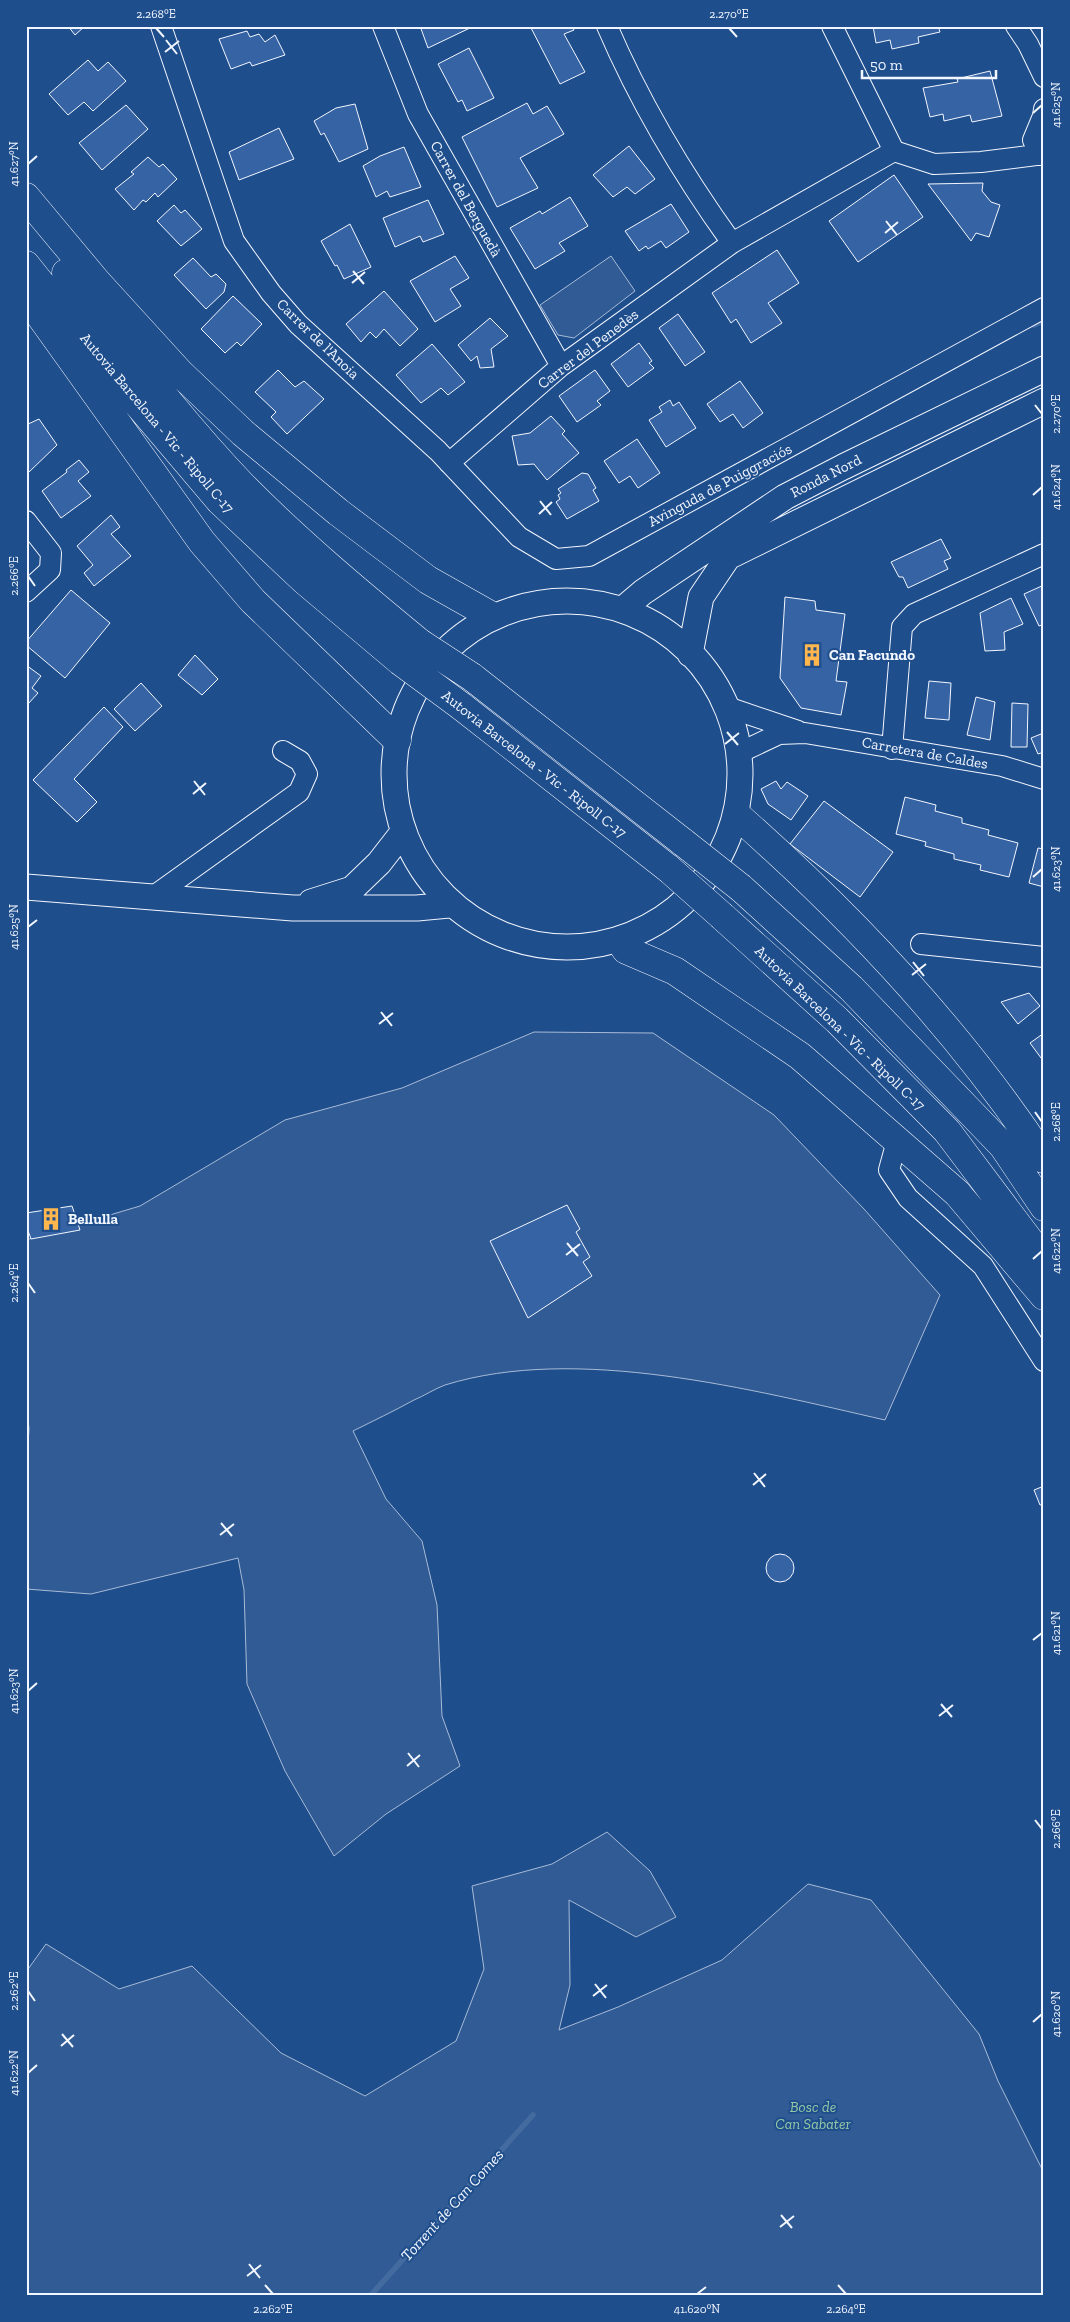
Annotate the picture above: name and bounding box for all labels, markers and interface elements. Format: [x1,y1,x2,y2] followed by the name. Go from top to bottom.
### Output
[136,7,176,21] text: 2.268°E
[709,7,749,21] text: 2.270°E
[862,48,996,80] scale bar
[870,56,903,74] text: 50 m
[1049,82,1063,128] text: 41.625°N
[427,138,505,260] street label: Carrer del Berguedà
[7,141,21,187] text: 41.627°N
[273,295,363,383] street label: Carrer de l'Anoia
[534,305,642,393] street label: Carrer del Penedès
[76,329,238,517] street label: Autovia Barcelona - Vic - Ripoll C-17
[1049,394,1063,434] text: 2.270°E
[645,439,795,531] street label: Avinguda de Puiggraciós
[788,450,865,502] street label: Ronda Nord
[1049,464,1063,510] text: 41.624°N
[7,556,21,596] text: 2.266°E
[799,642,825,668] building icon: Can Facundo
[829,646,915,664] place label: Can Facundo
[438,686,630,842] street label: Autovia Barcelona - Vic - Ripoll C-17
[861,733,989,773] street label: Carretera de Caldes
[1049,846,1063,892] text: 41.623°N
[7,904,21,950] text: 41.625°N
[751,942,929,1114] street label: Autovia Barcelona - Vic - Ripoll C-17
[1049,1102,1063,1142] text: 2.268°E
[38,1206,64,1232] building icon: Bellulla
[68,1210,118,1228] place label: Bellulla
[1049,1228,1063,1274] text: 41.622°N
[7,1263,21,1303] text: 2.264°E
[1049,1611,1063,1655] text: 41.621°N
[7,1668,21,1714] text: 41.623°N
[1049,1809,1063,1849] text: 2.266°E
[7,1971,21,2011] text: 2.262°E
[1049,1991,1063,2037] text: 41.620°N
[7,2050,21,2096] text: 41.622°N
[775,2098,852,2133] park label: Bosc de Can Sabater
[397,2145,507,2265] water label: Torrent de Can Comes
[253,2302,293,2316] text: 2.262°E
[674,2302,720,2316] text: 41.620°N
[826,2302,866,2316] text: 2.264°E

